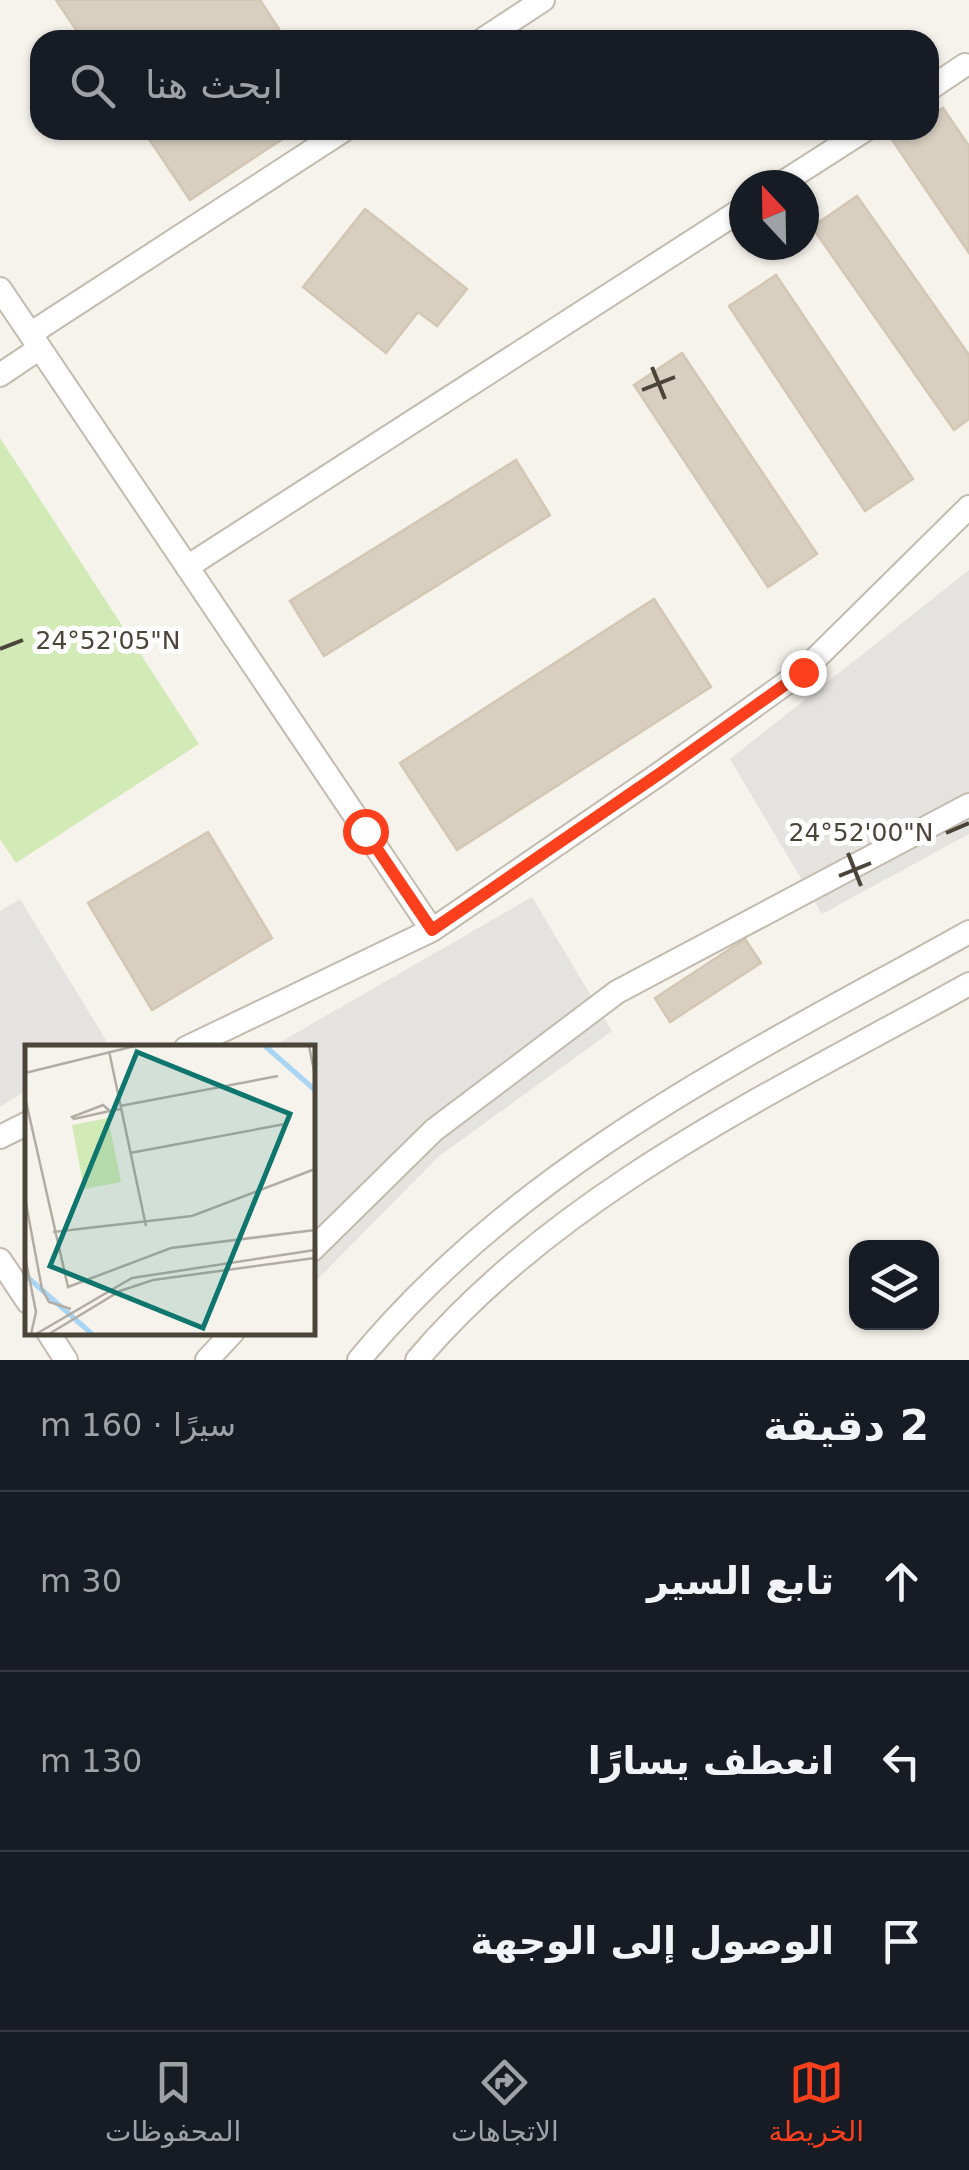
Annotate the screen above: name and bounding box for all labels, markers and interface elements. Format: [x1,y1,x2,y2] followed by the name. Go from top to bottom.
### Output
[30,30,939,140] search box
[65,58,120,113] icon: search
[145,63,283,107] text: ابحث هنا
[729,170,819,260] north arrow
[35,626,181,655] text: 24°52'05"N
[781,650,827,696] route end
[343,809,389,855] route start
[788,818,934,847] text: 24°52'00"N
[25,1045,315,1335] inset map
[849,1240,939,1330] map controls
[849,1240,939,1330] button: layers
[763,1401,929,1450] text: 2 دقيقة
[40,1406,236,1444] text: سيرًا · 160 m
[874,1554,929,1609] icon: ahead
[647,1559,834,1603] text: تابع السير
[40,1562,122,1600] text: 30 m
[874,1734,929,1789] icon: left
[588,1739,834,1783] text: انعطف يسارًا
[40,1742,142,1780] text: 130 m
[874,1914,929,1969] icon: arrive
[471,1919,834,1963] text: الوصول إلى الوجهة
[105,2055,241,2148] tab: المحفوظات
[451,2055,559,2148] tab: الاتجاهات
[769,2055,864,2148] tab: الخريطة

